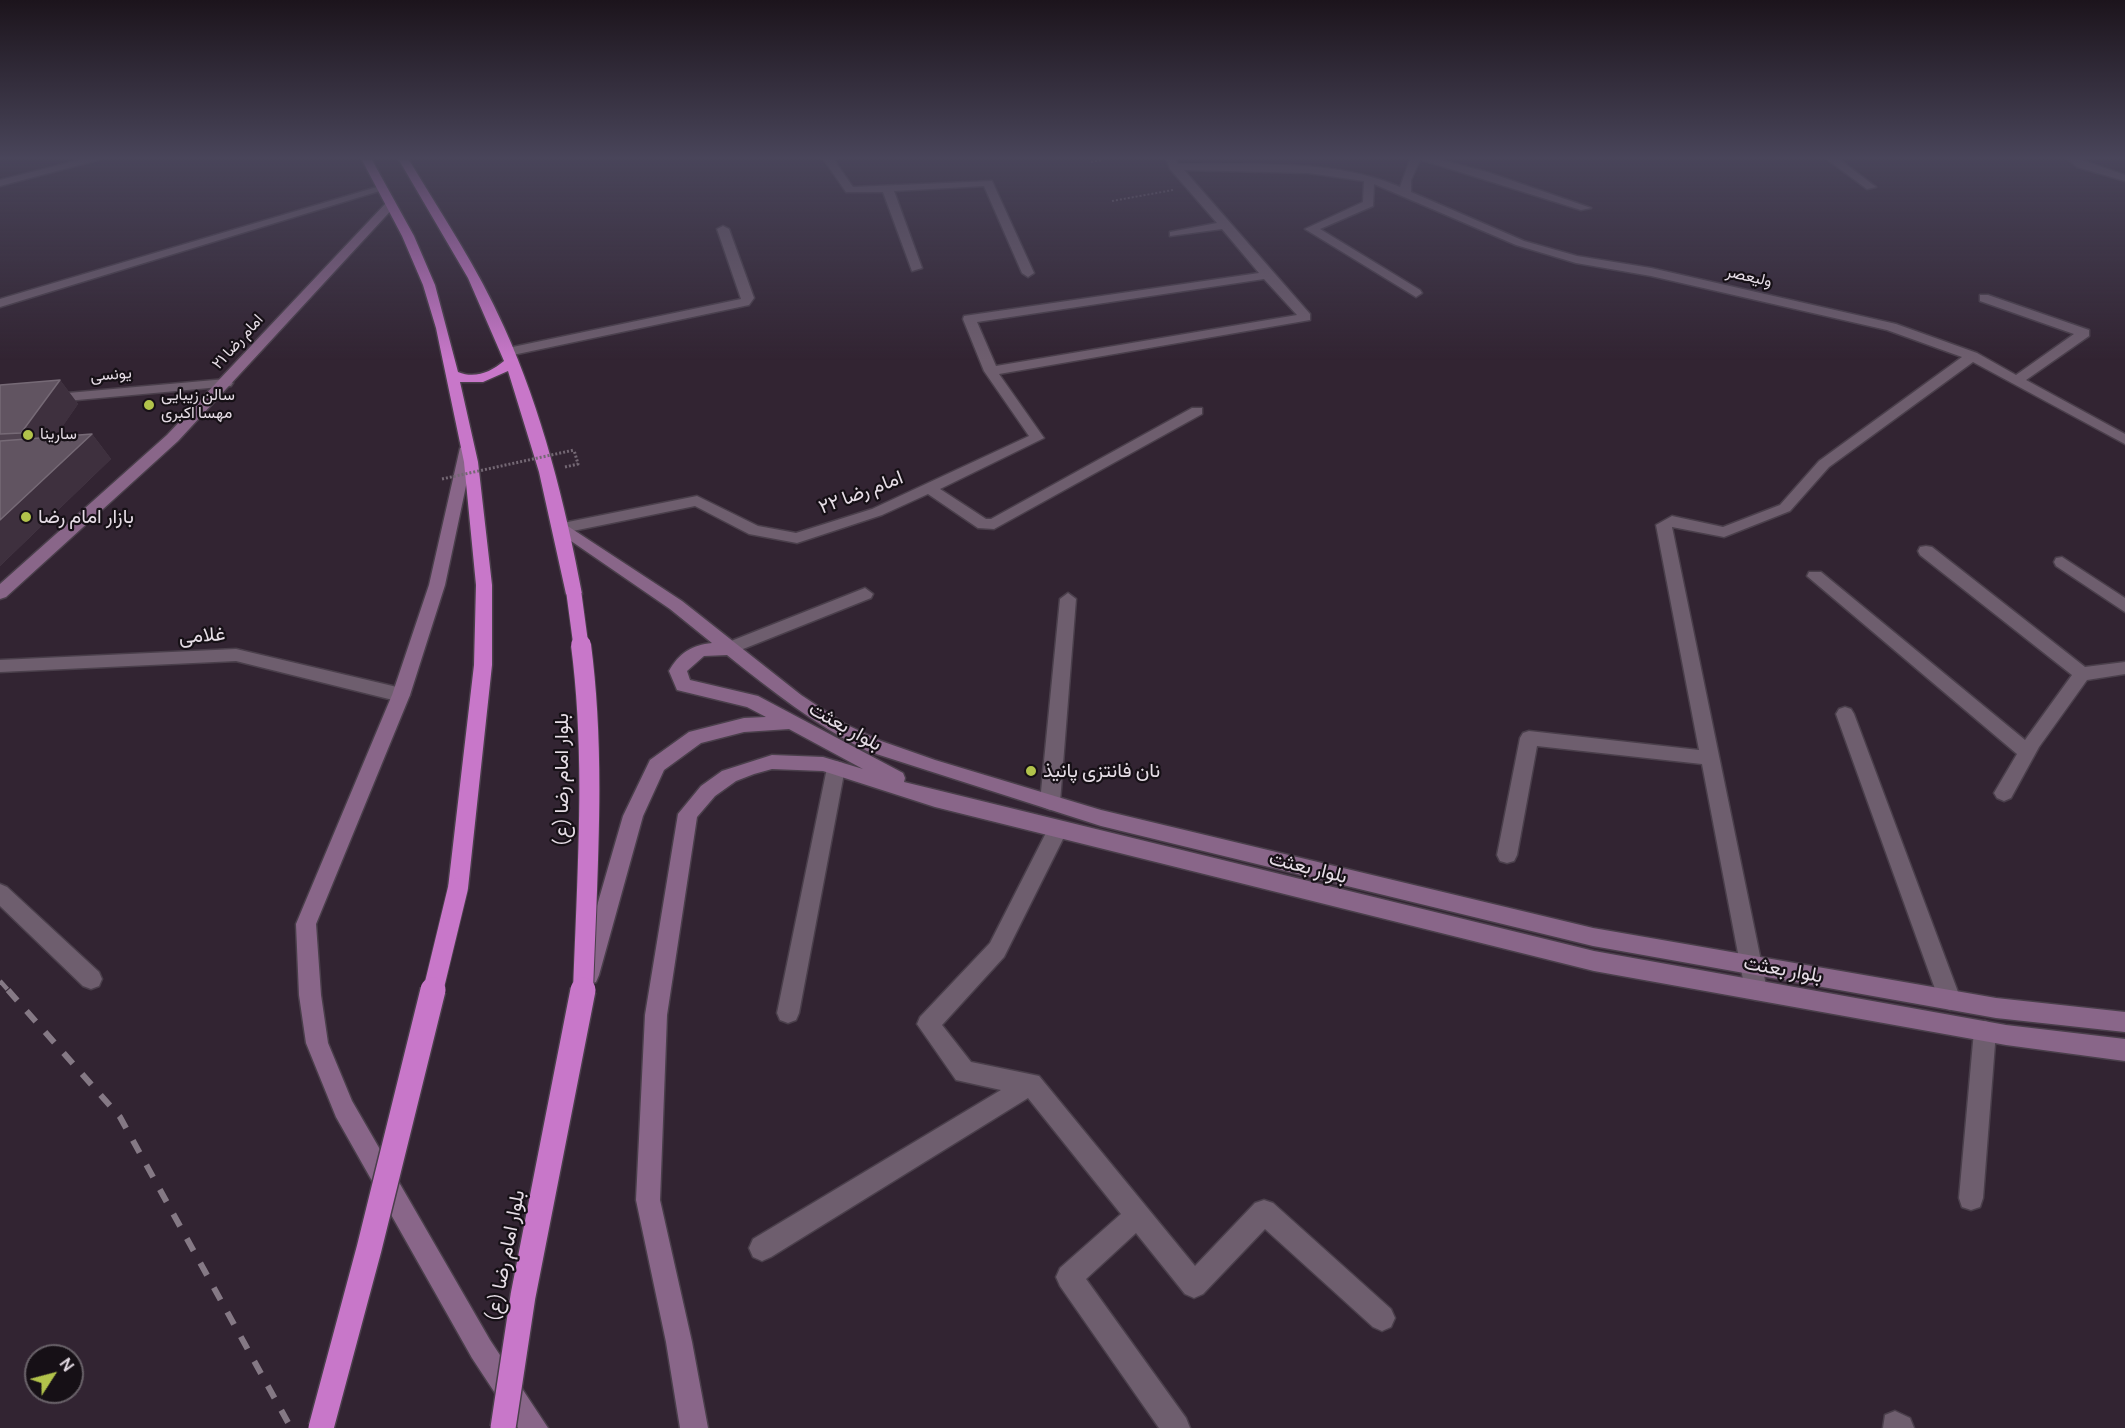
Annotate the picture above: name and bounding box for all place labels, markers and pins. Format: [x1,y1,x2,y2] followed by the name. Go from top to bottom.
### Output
[161,386,235,424] place label: سالن زیبایی مهسا اکبری
[142,398,156,412] marker: سالن زیبایی مهسا اکبری
[40,425,77,445] place label: سارینا
[21,428,35,442] marker: سارینا
[38,505,134,529] place label: بازار امام رضا
[19,510,33,524] marker: بازار امام رضا
[1043,759,1160,783] place label: نان فانتزی پانیذ
[1024,764,1038,778] marker: نان فانتزی پانیذ

